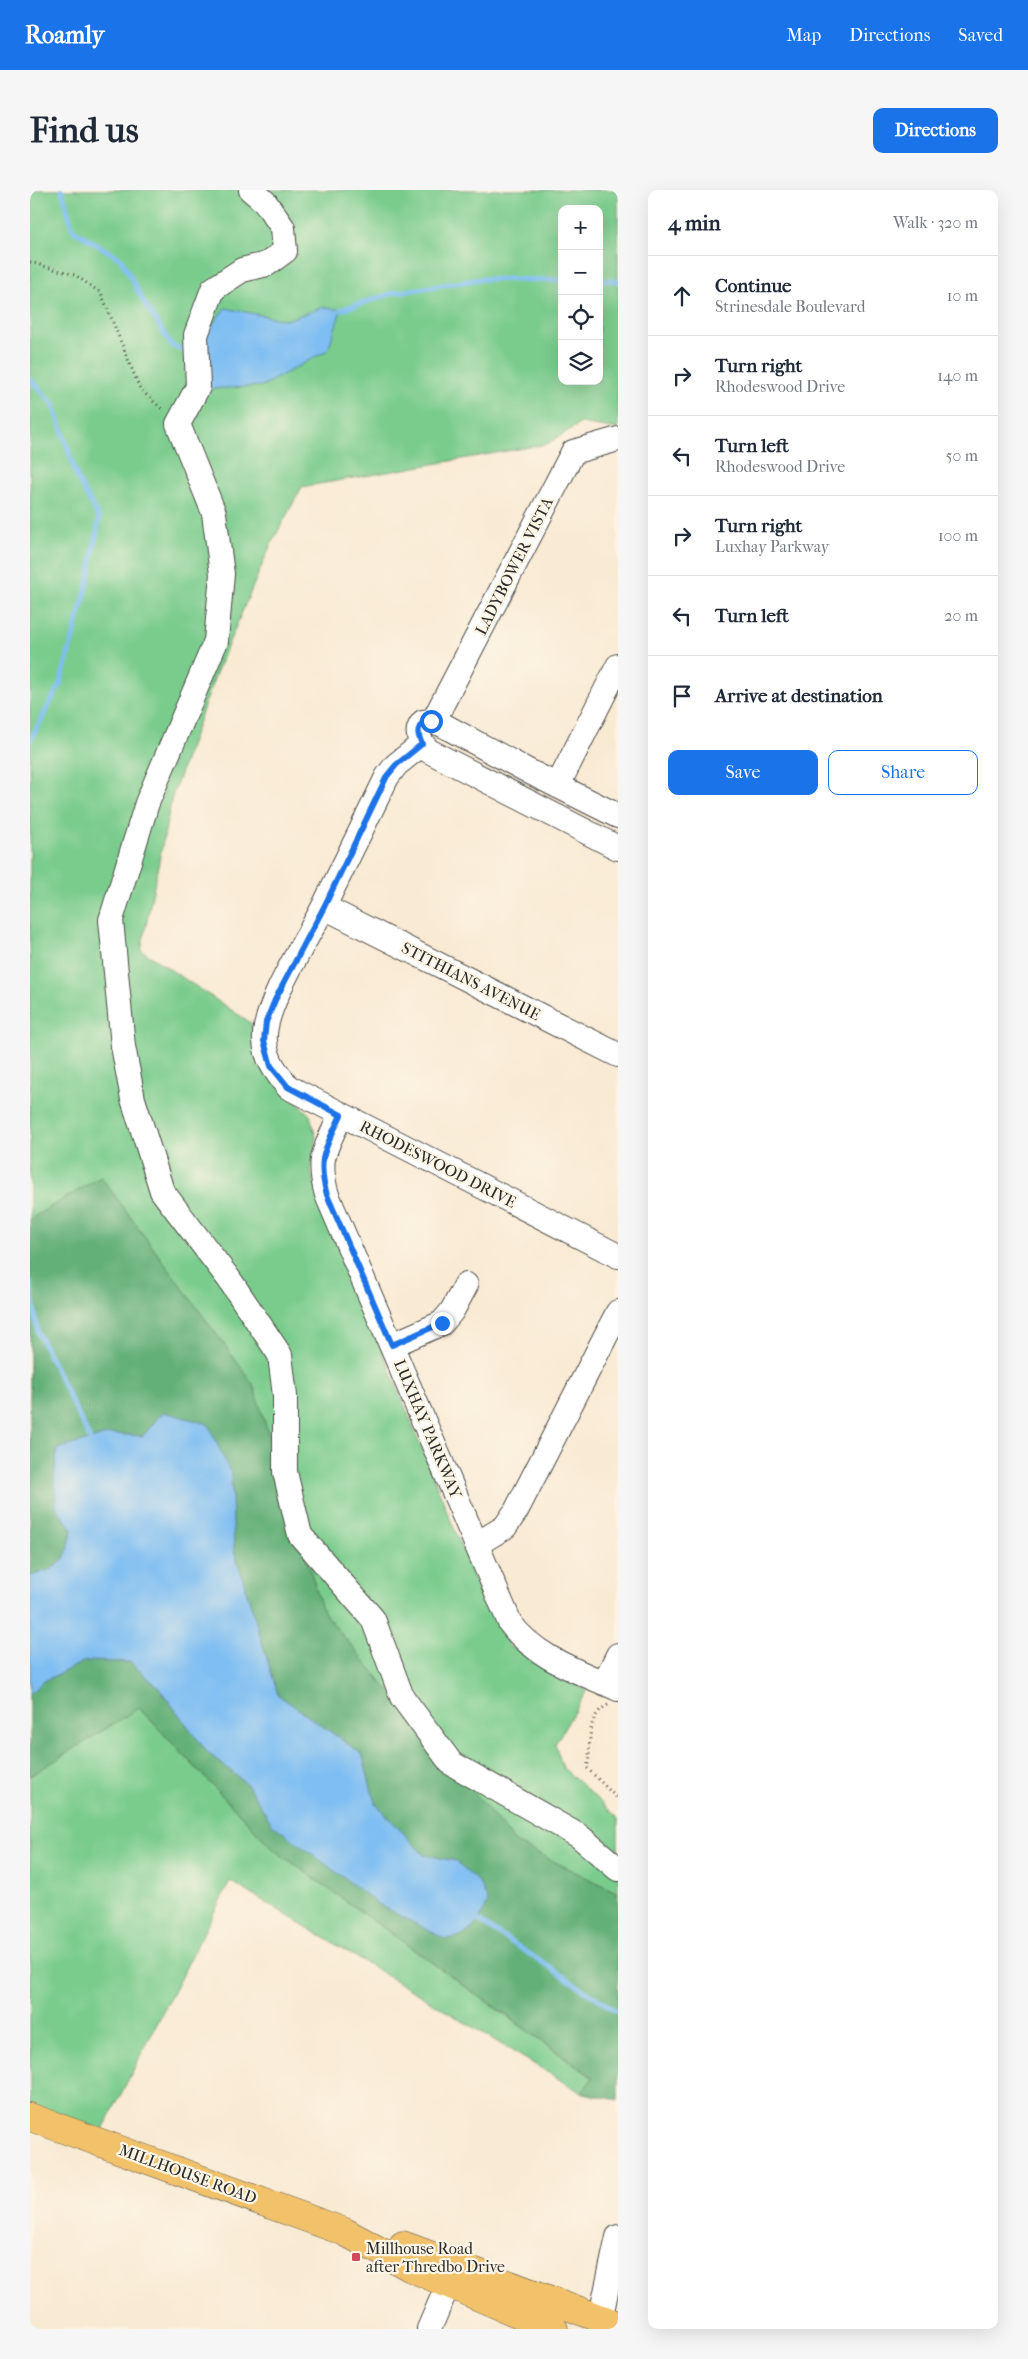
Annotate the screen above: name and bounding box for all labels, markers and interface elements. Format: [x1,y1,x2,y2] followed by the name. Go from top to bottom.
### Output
[25,21,104,49] text: Roamly
[787,25,821,46] text: Map
[849,25,930,46] text: Directions
[958,25,1003,46] text: Saved
[873,108,998,153] button: Directions
[30,110,139,151] text: Find us
[558,205,603,385] map controls
[558,205,603,250] button: +
[668,211,721,235] text: 4 min
[893,213,978,232] text: Walk · 320 m
[558,250,603,295] button: −
[715,275,791,297] text: Continue
[668,282,696,310] icon: ahead
[947,286,978,305] text: 10 m
[558,295,603,340] button: locate
[715,297,865,316] text: Strinesdale Boulevard
[558,340,603,385] button: layers
[715,355,802,377] text: Turn right
[668,362,696,390] icon: right
[937,366,978,385] text: 140 m
[715,377,845,396] text: Rhodeswood Drive
[715,435,789,457] text: Turn left
[668,442,696,470] icon: left
[946,446,978,465] text: 50 m
[715,457,845,476] text: Rhodeswood Drive
[471,493,557,638] street label: LADYBOWER VISTA
[715,515,802,537] text: Turn right
[668,522,696,550] icon: right
[938,526,978,545] text: 100 m
[715,537,829,556] text: Luxhay Parkway
[668,602,696,630] icon: left
[715,605,789,627] text: Turn left
[944,606,978,625] text: 20 m
[668,682,696,710] icon: arrive
[715,685,883,707] text: Arrive at destination
[420,710,443,733] route start
[668,750,818,795] button: Save
[828,750,978,795] button: Share
[399,938,544,1024] street label: STITHIANS AVENUE
[357,1116,519,1212] street label: RHODESWOOD DRIVE
[431,1312,454,1335] route end
[390,1357,466,1502] street label: LUXHAY PARKWAY
[117,2140,259,2208] street label: MILLHOUSE ROAD
[366,2239,505,2276] place label: Millhouse Road after Thredbo Drive
[350,2251,362,2263] marker: Millhouse Road after Thredbo Drive

